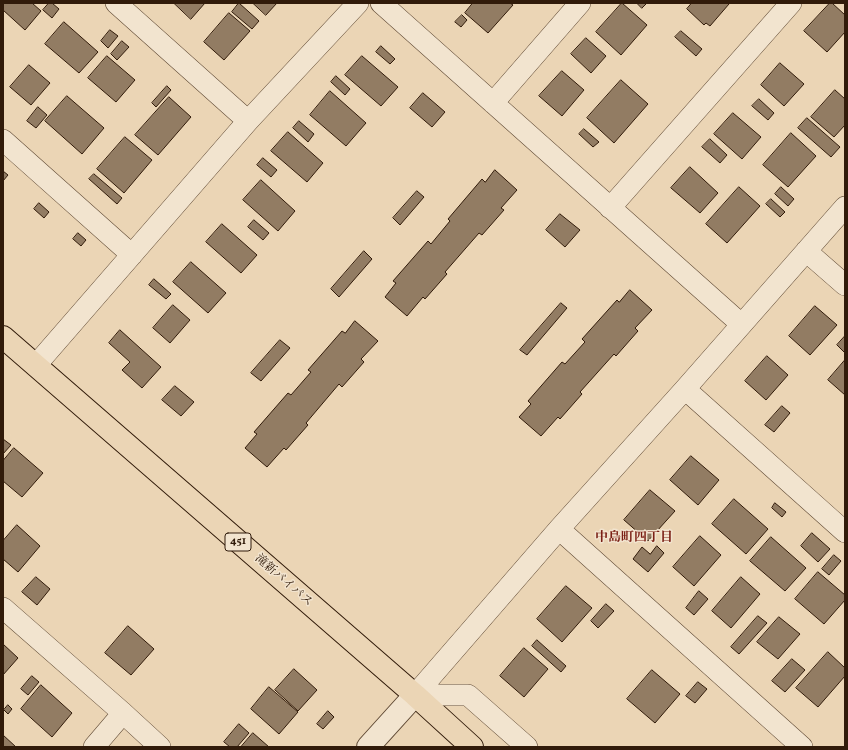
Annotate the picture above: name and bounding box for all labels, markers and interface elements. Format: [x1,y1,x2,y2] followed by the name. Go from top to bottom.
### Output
[595,531,673,547] district label: 中島町四丁目
[225,533,251,551] road number: 451
[251,552,315,610] street label: 滝新バイパス

